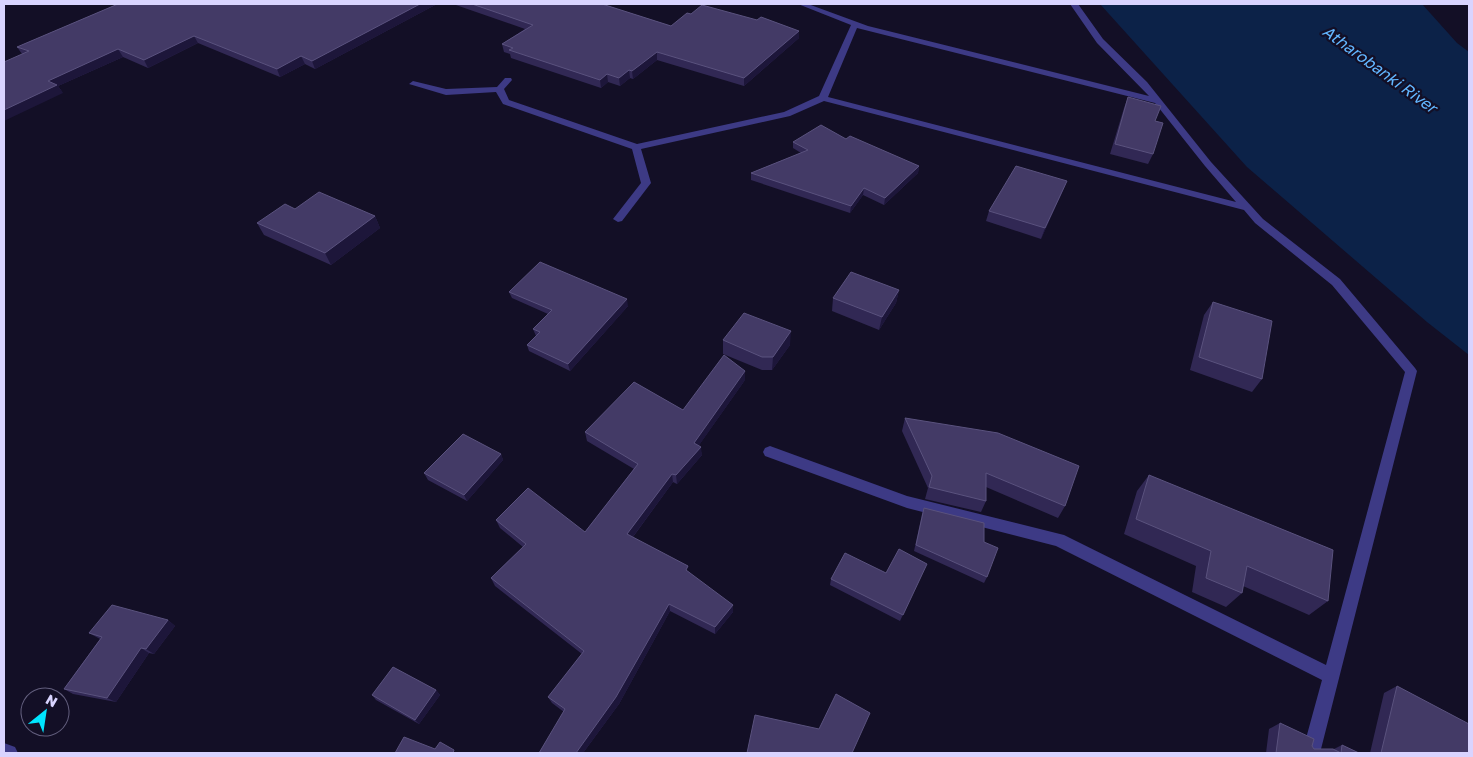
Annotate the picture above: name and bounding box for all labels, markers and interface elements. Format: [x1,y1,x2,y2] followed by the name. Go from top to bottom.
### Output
[1319,21,1443,119] water label: Atharobanki River
[20,687,70,737] north arrow
[43,690,61,710] text: N

